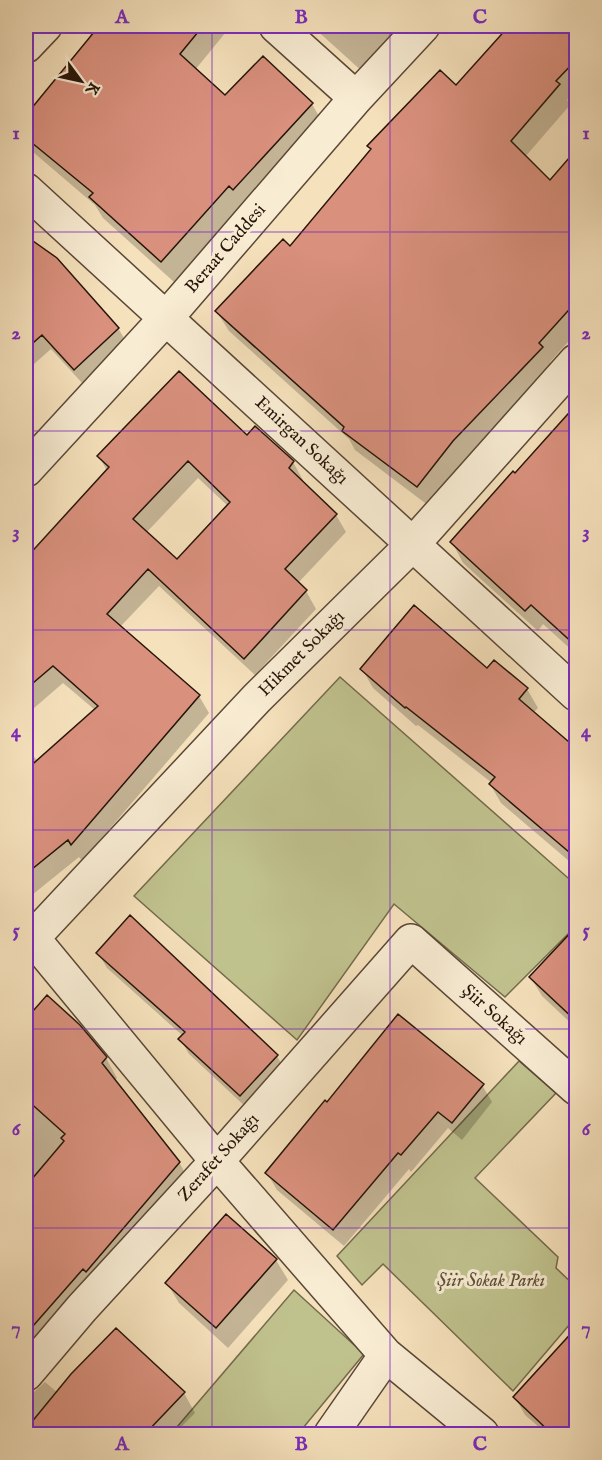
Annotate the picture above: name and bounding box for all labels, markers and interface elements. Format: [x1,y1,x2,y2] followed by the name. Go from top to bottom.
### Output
[114,5,130,30] text: A
[294,5,308,30] text: B
[473,5,487,30] text: C
[51,51,111,111] north arrow
[80,78,103,100] text: K
[12,121,20,146] text: 1
[582,121,590,146] text: 1
[181,199,271,299] street label: Beraat Caddesi
[11,321,21,346] text: 2
[581,321,591,346] text: 2
[249,392,353,490] street label: Emirgan Sokağı
[12,520,20,545] text: 3
[582,520,590,545] text: 3
[254,606,350,702] street label: Hikmet Sokağı
[11,719,22,744] text: 4
[581,719,592,744] text: 4
[12,918,20,943] text: 5
[582,918,590,943] text: 5
[456,980,532,1051] street label: Şiir Sokağı
[173,1109,265,1207] street label: Zerafet Sokağı
[12,1117,22,1142] text: 6
[582,1117,592,1142] text: 6
[437,1270,545,1293] park label: Şiir Sokak Parkı
[11,1316,21,1341] text: 7
[581,1316,591,1341] text: 7
[114,1432,130,1457] text: A
[294,1432,308,1457] text: B
[473,1432,487,1457] text: C

